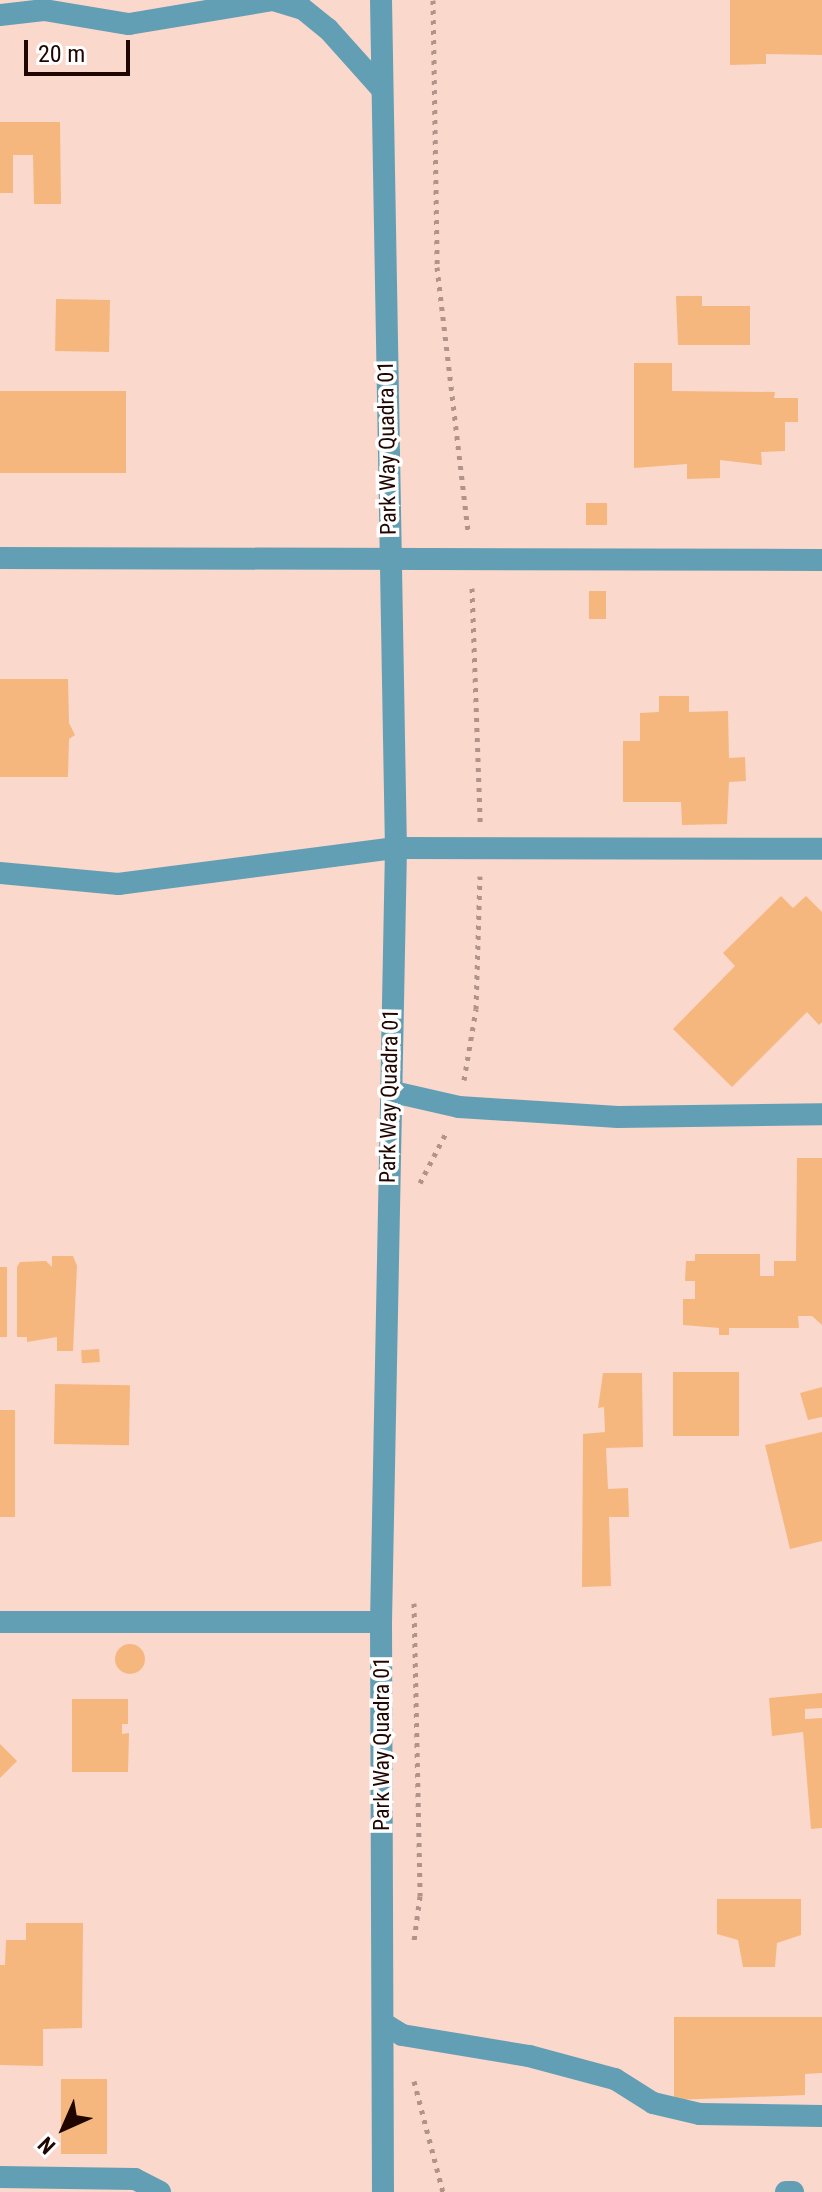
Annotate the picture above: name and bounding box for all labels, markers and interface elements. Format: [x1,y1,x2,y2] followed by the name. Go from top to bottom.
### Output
[28,24,134,74] scale bar
[38,40,85,68] text: 20 m
[372,361,402,535] street label: Park Way Quadra 01
[374,1009,404,1183] street label: Park Way Quadra 01
[369,1657,395,1831] street label: Park Way Quadra 01
[24,2088,104,2168] north arrow
[33,2132,60,2159] text: N

